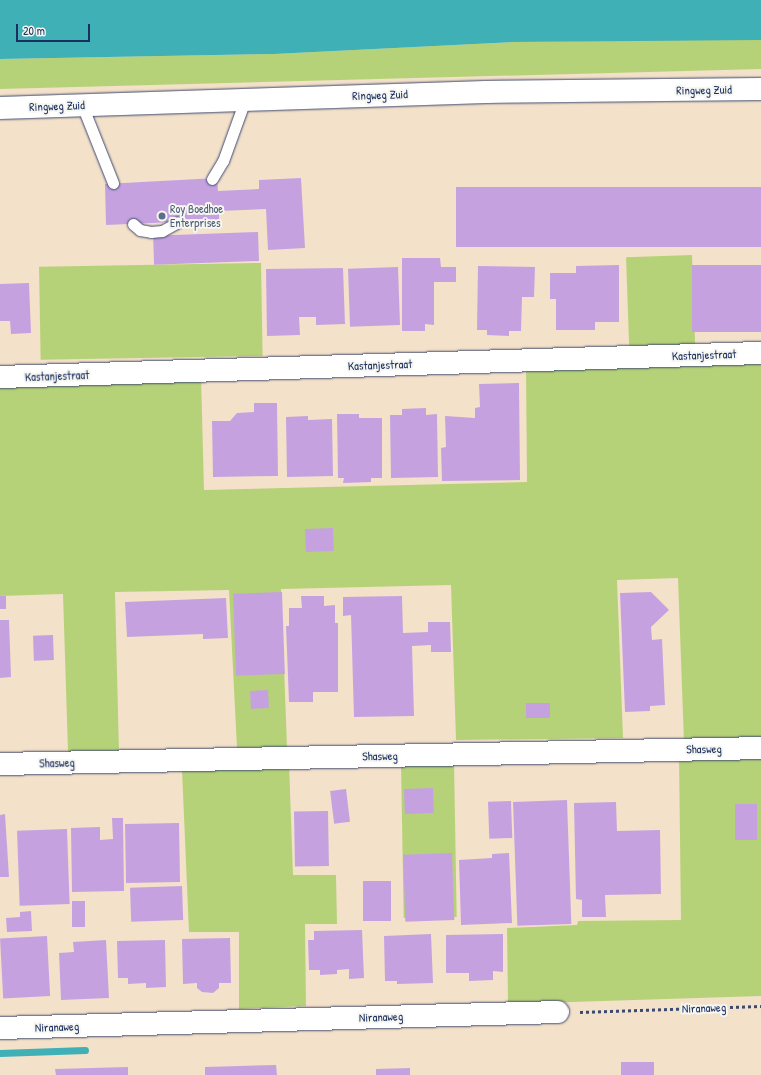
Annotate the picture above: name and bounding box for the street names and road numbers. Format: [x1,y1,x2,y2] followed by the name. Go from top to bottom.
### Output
[676,82,732,98] street label: Ringweg Zuid
[352,87,408,103] street label: Ringweg Zuid
[29,98,85,114] street label: Ringweg Zuid
[672,347,736,363] street label: Kastanjestraat
[348,357,412,373] street label: Kastanjestraat
[25,368,89,384] street label: Kastanjestraat
[686,741,722,757] street label: Shasweg
[362,748,398,764] street label: Shasweg
[39,755,75,771] street label: Shasweg
[682,1000,726,1016] street label: Niranaweg
[359,1009,403,1025] street label: Niranaweg
[35,1019,79,1035] street label: Niranaweg

